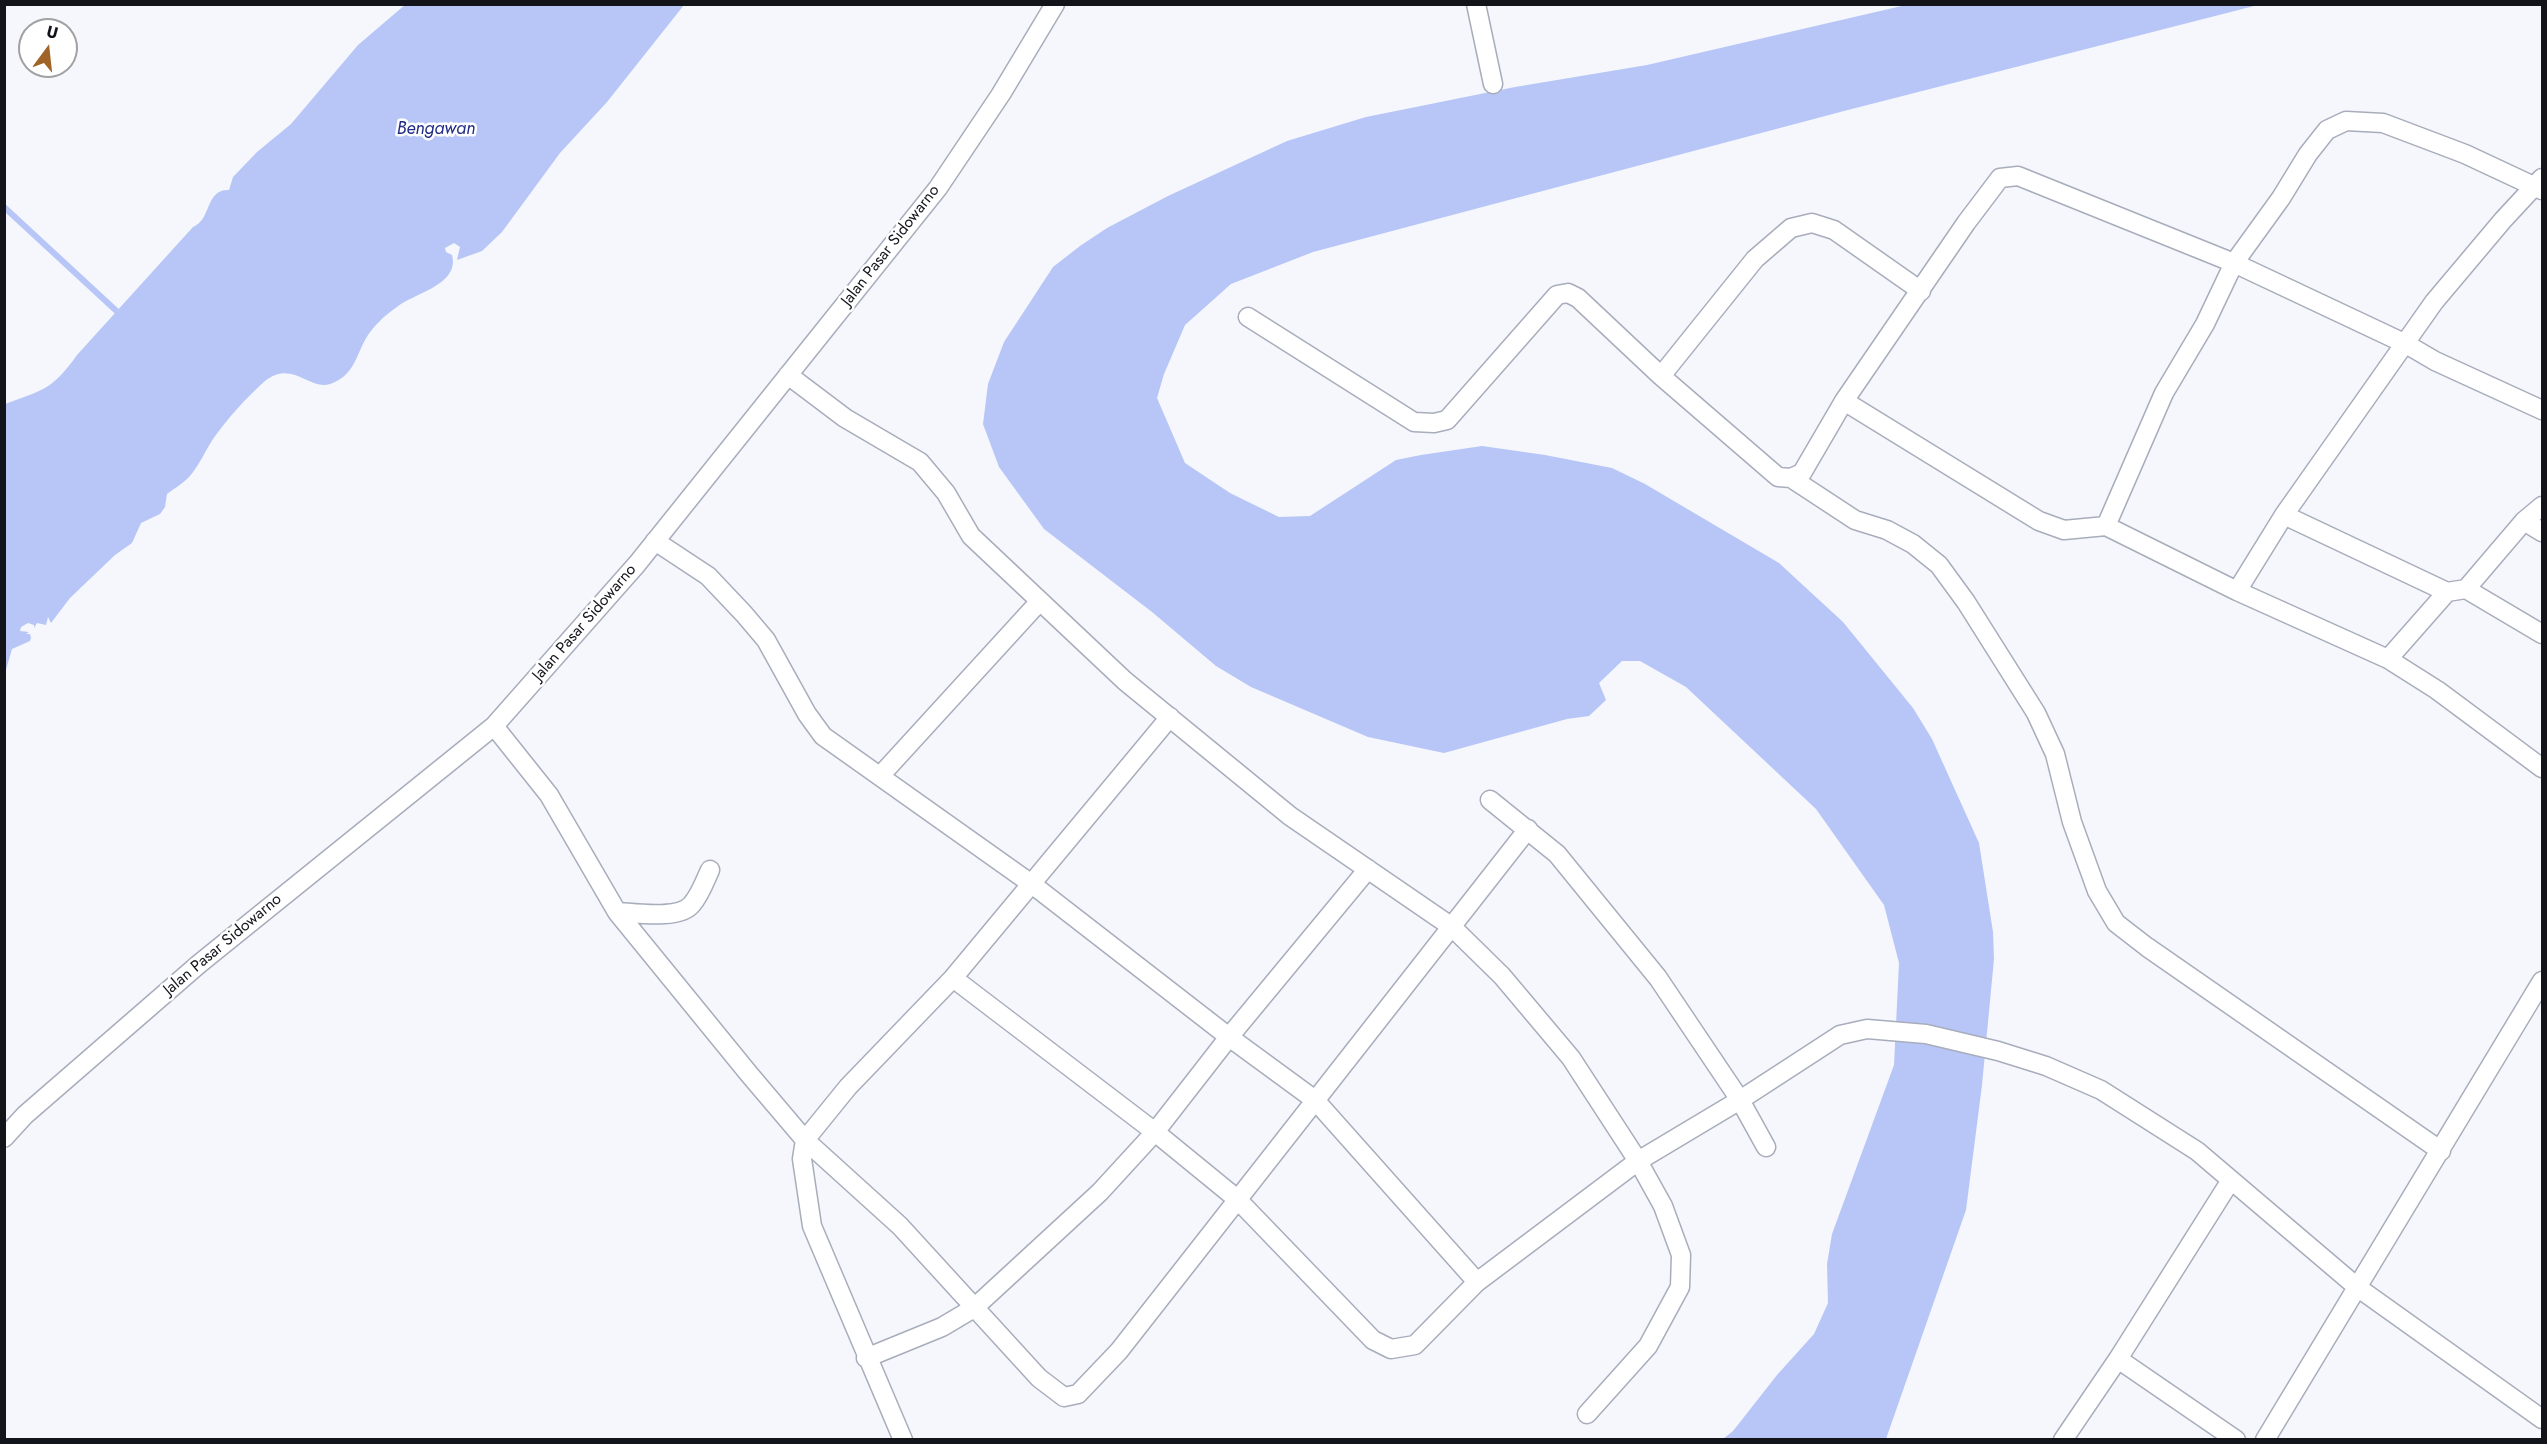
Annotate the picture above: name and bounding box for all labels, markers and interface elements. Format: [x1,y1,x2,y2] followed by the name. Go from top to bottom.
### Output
[18,18,78,78] north arrow
[44,20,61,45] text: U
[397,119,475,141] water label: Bengawan
[838,182,944,310] street label: Jalan Pasar Sidowarno
[529,561,641,685] street label: Jalan Pasar Sidowarno
[160,890,286,1000] street label: Jalan Pasar Sidowarno

